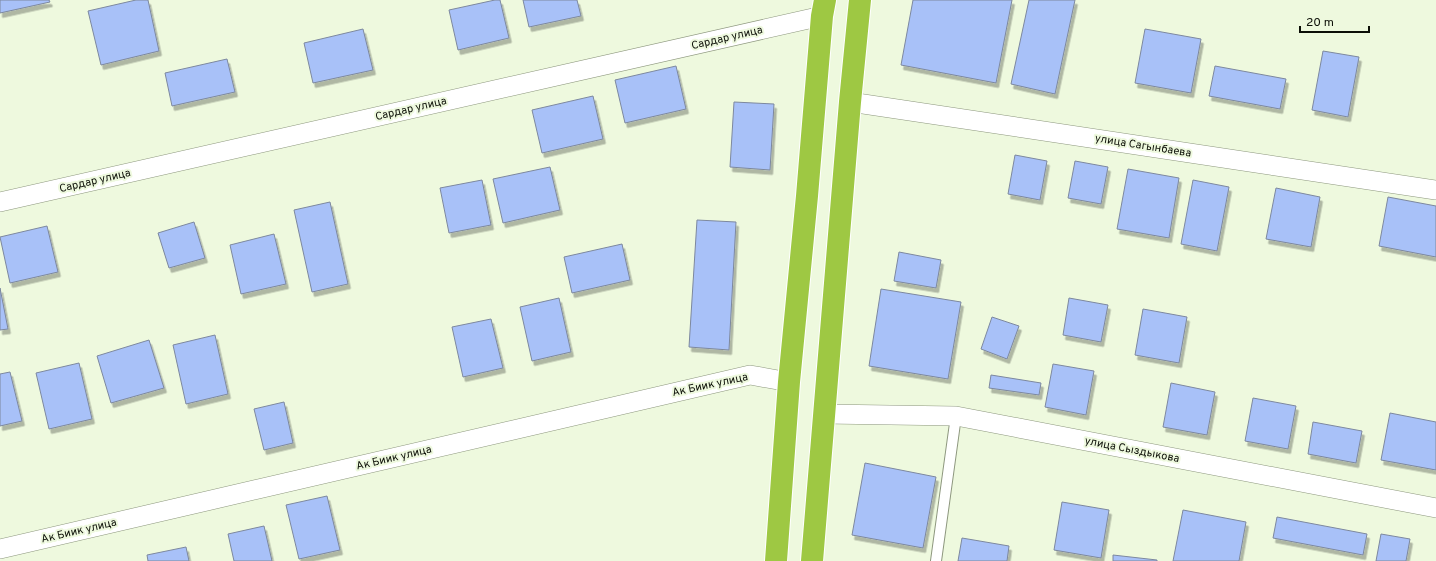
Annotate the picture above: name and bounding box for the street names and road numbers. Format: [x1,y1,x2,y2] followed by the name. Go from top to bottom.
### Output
[690,23,764,53] street label: Сардар улица
[374,94,448,124] street label: Сардар улица
[1094,131,1192,161] street label: улица Сагынбаева
[58,166,132,196] street label: Сардар улица
[671,370,749,400] street label: Ак Биик улица
[1083,434,1181,466] street label: улица Сыздыкова
[355,442,433,473] street label: Ак Биик улица
[40,515,118,546] street label: Ак Биик улица

